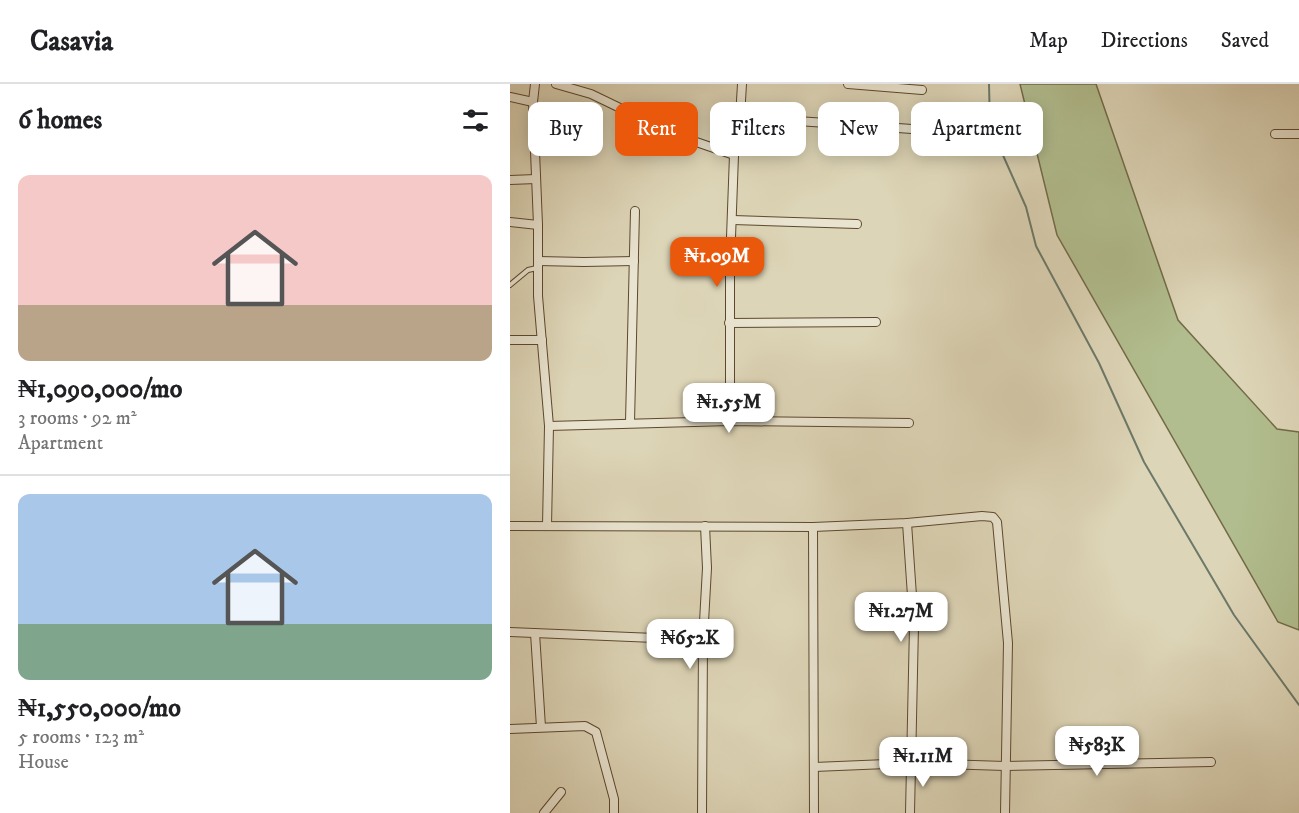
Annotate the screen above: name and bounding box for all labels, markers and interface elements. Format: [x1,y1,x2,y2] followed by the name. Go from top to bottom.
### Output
[30,24,113,59] text: Casavia
[1029,28,1068,54] text: Map
[1101,28,1188,54] text: Directions
[1221,28,1269,54] text: Saved
[528,102,603,156] chip: Buy
[615,102,698,156] chip: Rent
[710,102,806,156] chip: Filters
[818,102,899,156] chip: New
[911,102,1043,156] chip: Apartment
[18,104,102,137] text: 6 homes
[459,104,492,137] icon: filters
[201,214,309,322] icon: home
[668,237,766,288] pin: ₦1.09M
[684,244,750,269] text: ₦1.09M
[18,373,182,406] text: ₦1,090,000/mo
[680,383,778,434] pin: ₦1.55M
[697,390,761,415] text: ₦1.55M
[18,406,137,431] text: 3 rooms · 92 m²
[18,431,103,456] text: Apartment
[201,533,309,641] icon: home
[852,592,950,643] pin: ₦1.27M
[869,599,933,624] text: ₦1.27M
[648,619,732,670] pin: ₦652K
[661,626,719,651] text: ₦652K
[18,692,181,725] text: ₦1,550,000/mo
[18,725,144,750] text: 5 rooms · 123 m²
[1055,726,1139,777] pin: ₦583K
[1069,733,1125,758] text: ₦583K
[874,737,972,788] pin: ₦1.11M
[893,744,953,769] text: ₦1.11M
[18,750,69,775] text: House

